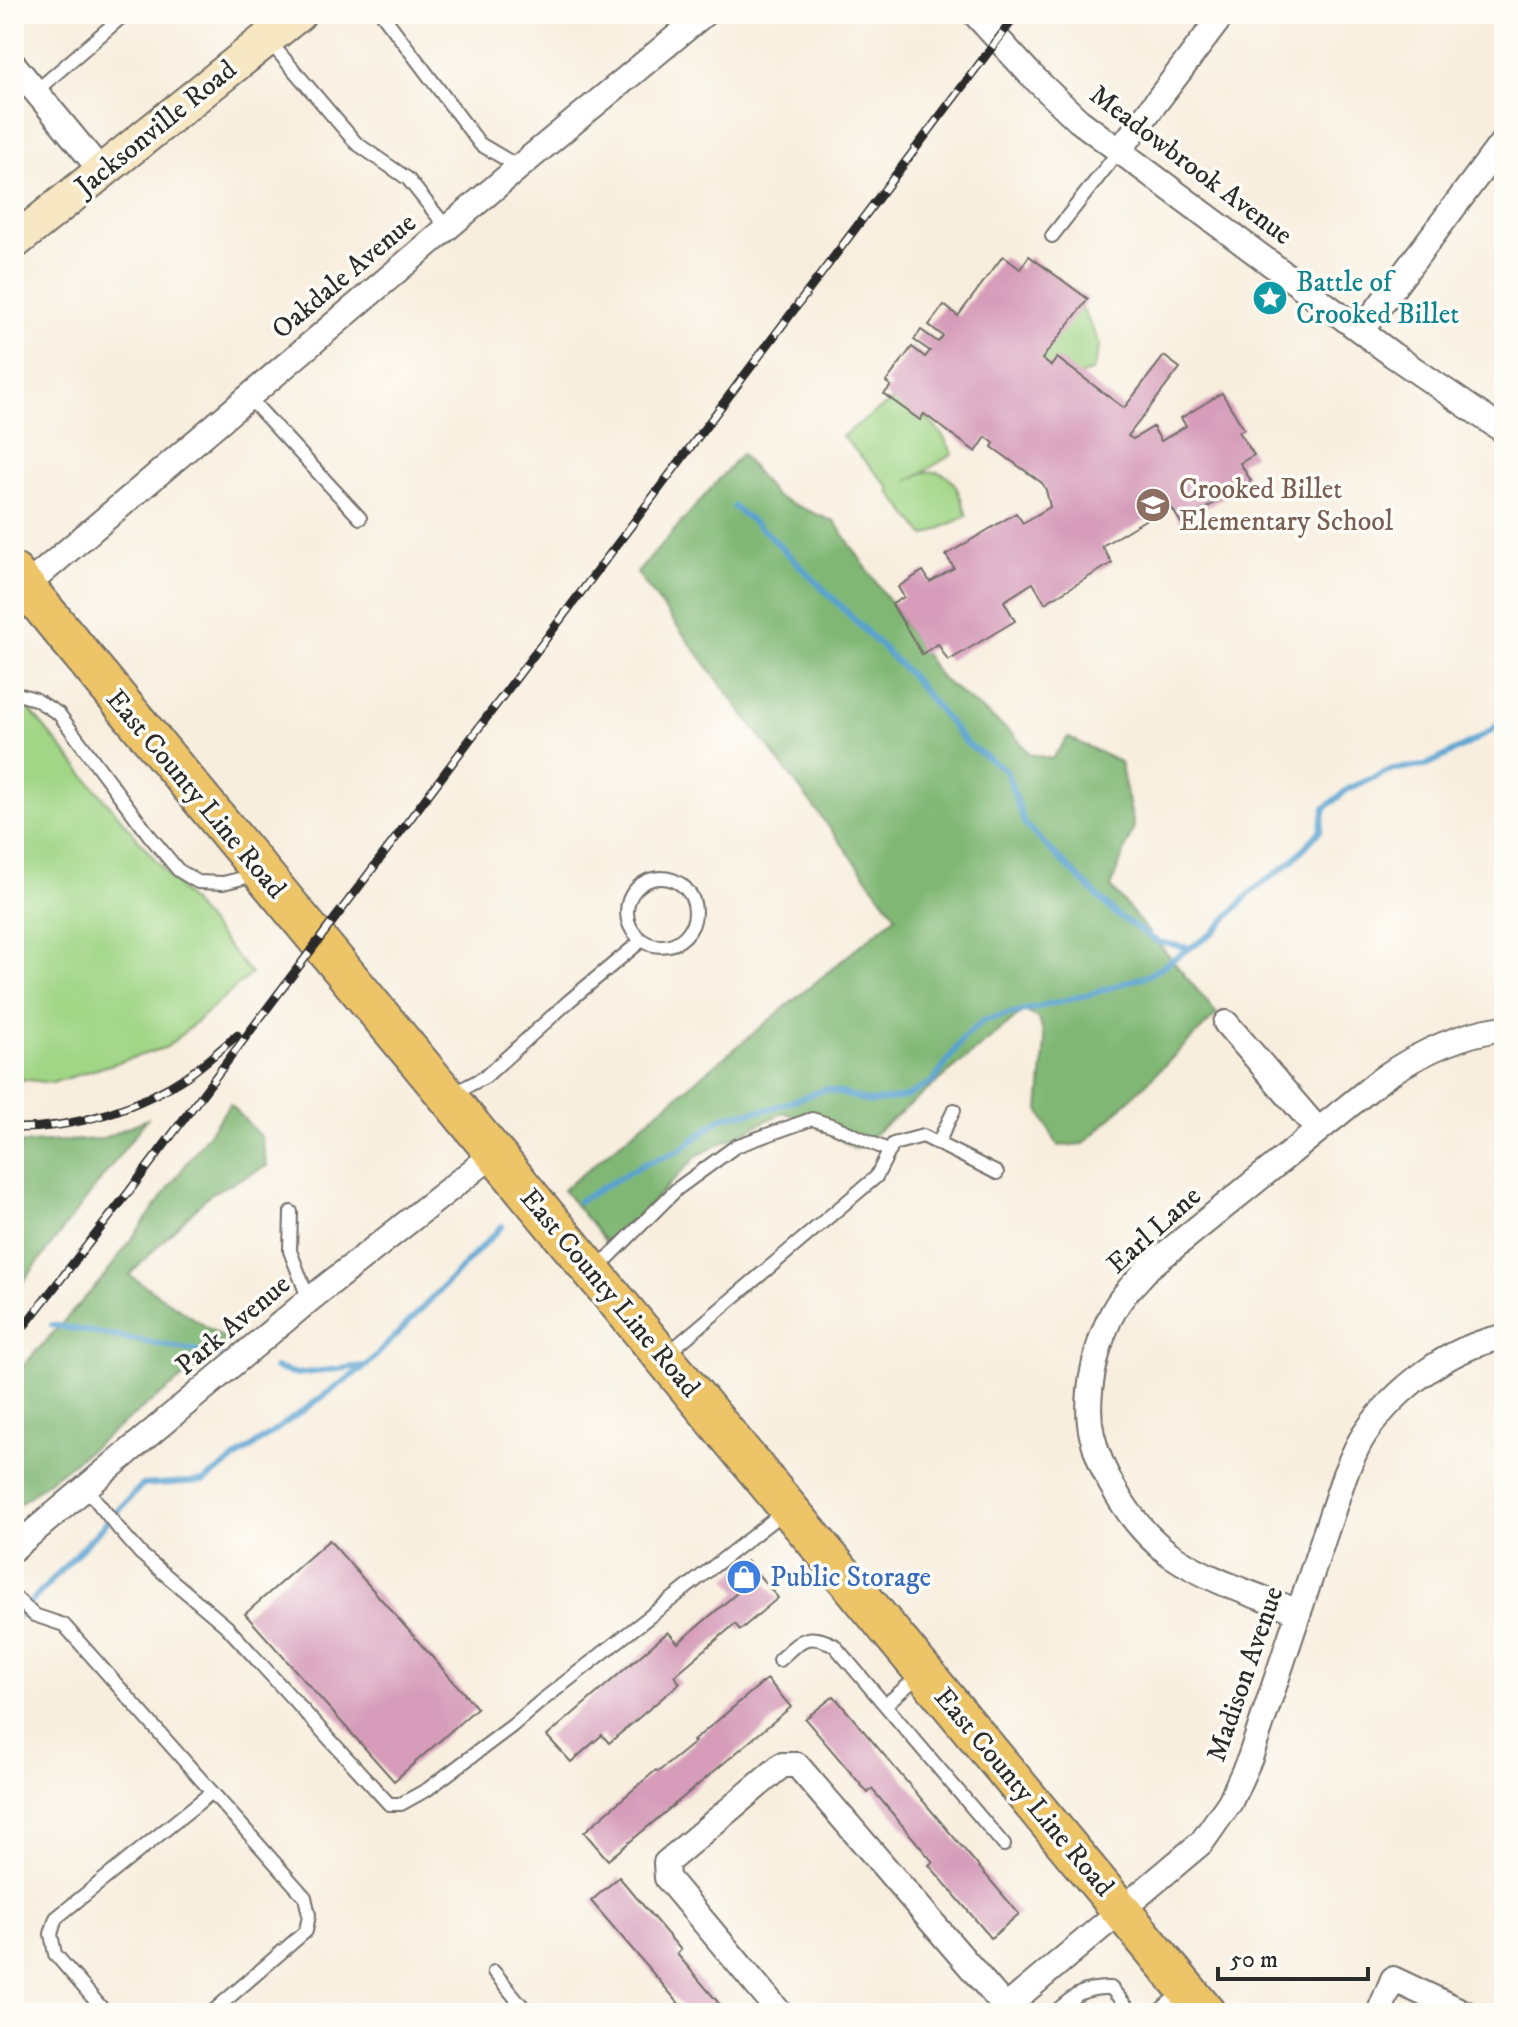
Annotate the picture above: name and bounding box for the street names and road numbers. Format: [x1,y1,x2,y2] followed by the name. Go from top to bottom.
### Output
[66,52,244,206] street label: Jacksonville Road
[1083,77,1299,253] street label: Meadowbrook Avenue
[265,205,423,347] street label: Oakdale Avenue
[98,682,294,906] street label: East County Line Road
[1100,1179,1208,1281] street label: Earl Lane
[512,1181,708,1405] street label: East County Line Road
[168,1267,298,1383] street label: Park Avenue
[1199,1582,1291,1766] street label: Madison Avenue
[926,1680,1122,1904] street label: East County Line Road

